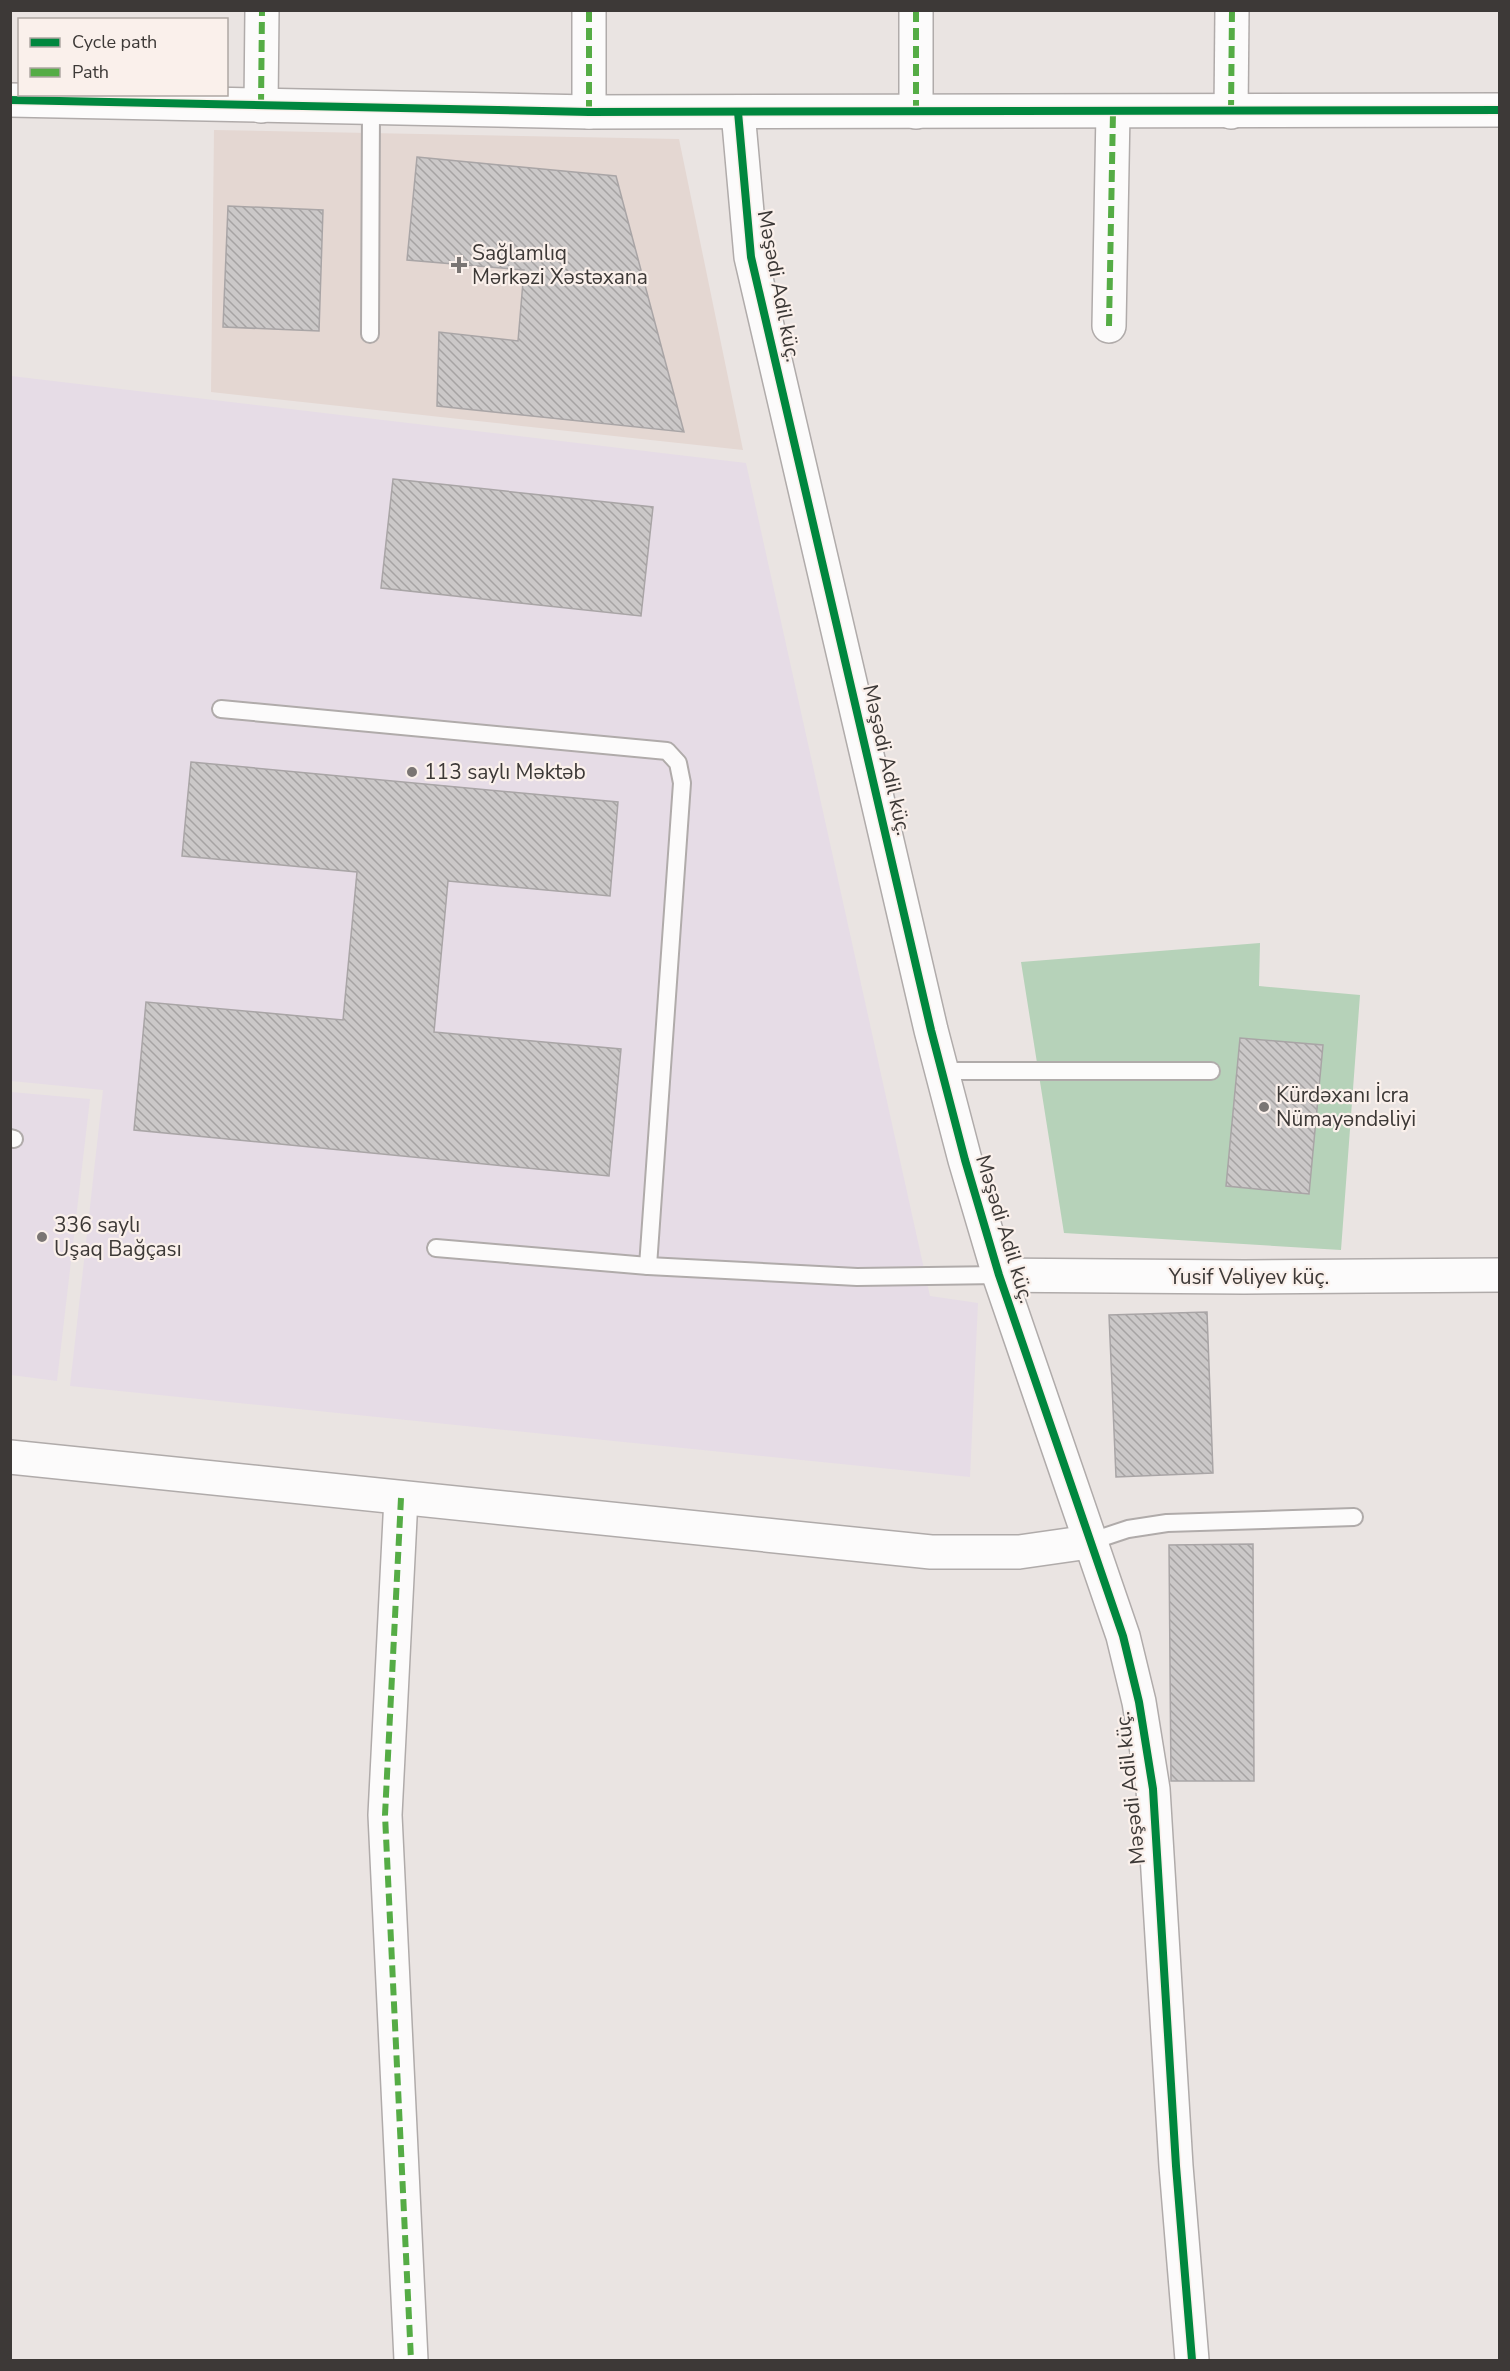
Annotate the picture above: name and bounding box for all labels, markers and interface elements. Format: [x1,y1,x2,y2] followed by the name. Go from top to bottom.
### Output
[18,18,228,96] legend
[72,30,157,54] text: Cycle path
[72,60,109,84] text: Path
[751,208,807,364] street label: Məşədi Adil küç.
[472,239,648,291] place label: Sağlamlıq Mərkəzi Xəstəxana
[450,256,468,274] marker: Sağlamlıq Mərkəzi Xəstəxana
[856,682,918,838] street label: Məşədi Adil küç.
[424,758,586,786] place label: 113 saylı Məktəb
[405,765,419,779] marker: 113 saylı Məktəb
[1276,1081,1416,1133] place label: Kürdəxanı İcra Nümayəndəliyi
[1257,1100,1271,1114] marker: Kürdəxanı İcra Nümayəndəliyi
[969,1151,1041,1307] street label: Məşədi Adil küç.
[54,1211,182,1263] place label: 336 saylı Uşaq Bağçası
[35,1230,49,1244] marker: 336 saylı Uşaq Bağçası
[1168,1263,1329,1291] street label: Yusif Vəliyev küç.
[1108,1710,1152,1866] street label: Məşədi Adil küç.

